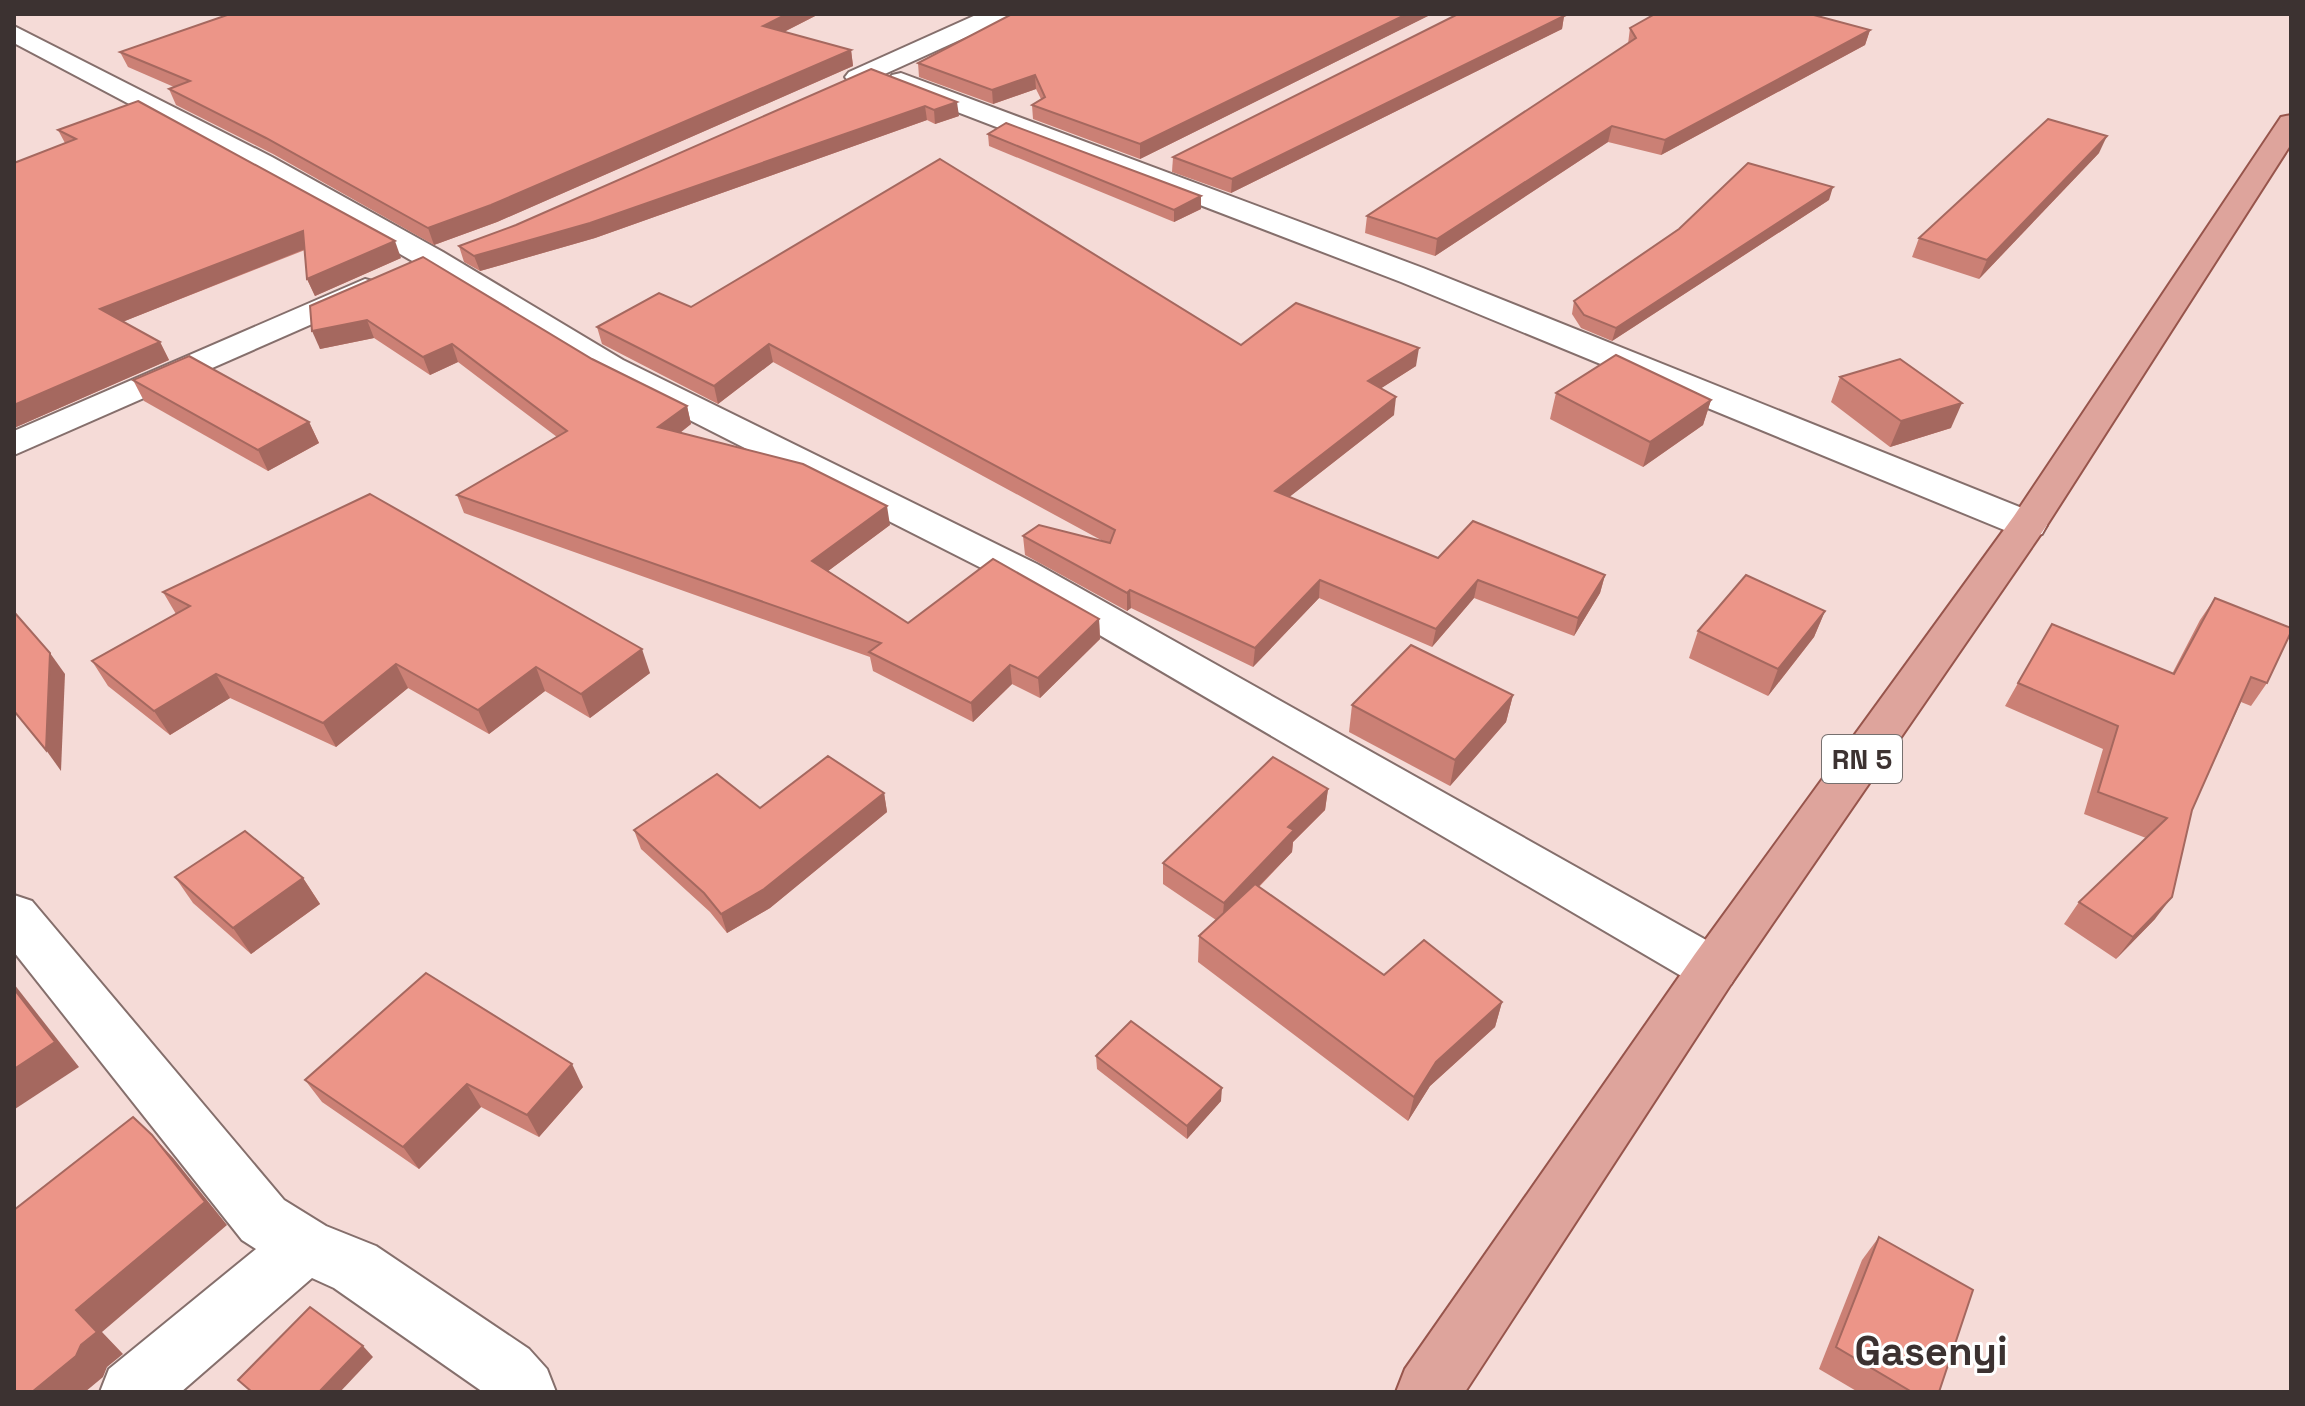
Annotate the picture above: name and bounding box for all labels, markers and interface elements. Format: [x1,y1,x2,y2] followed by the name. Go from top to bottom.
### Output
[1822,735,1902,783] road number: RN 5
[1854,1326,2008,1377] district label: Gasenyi

